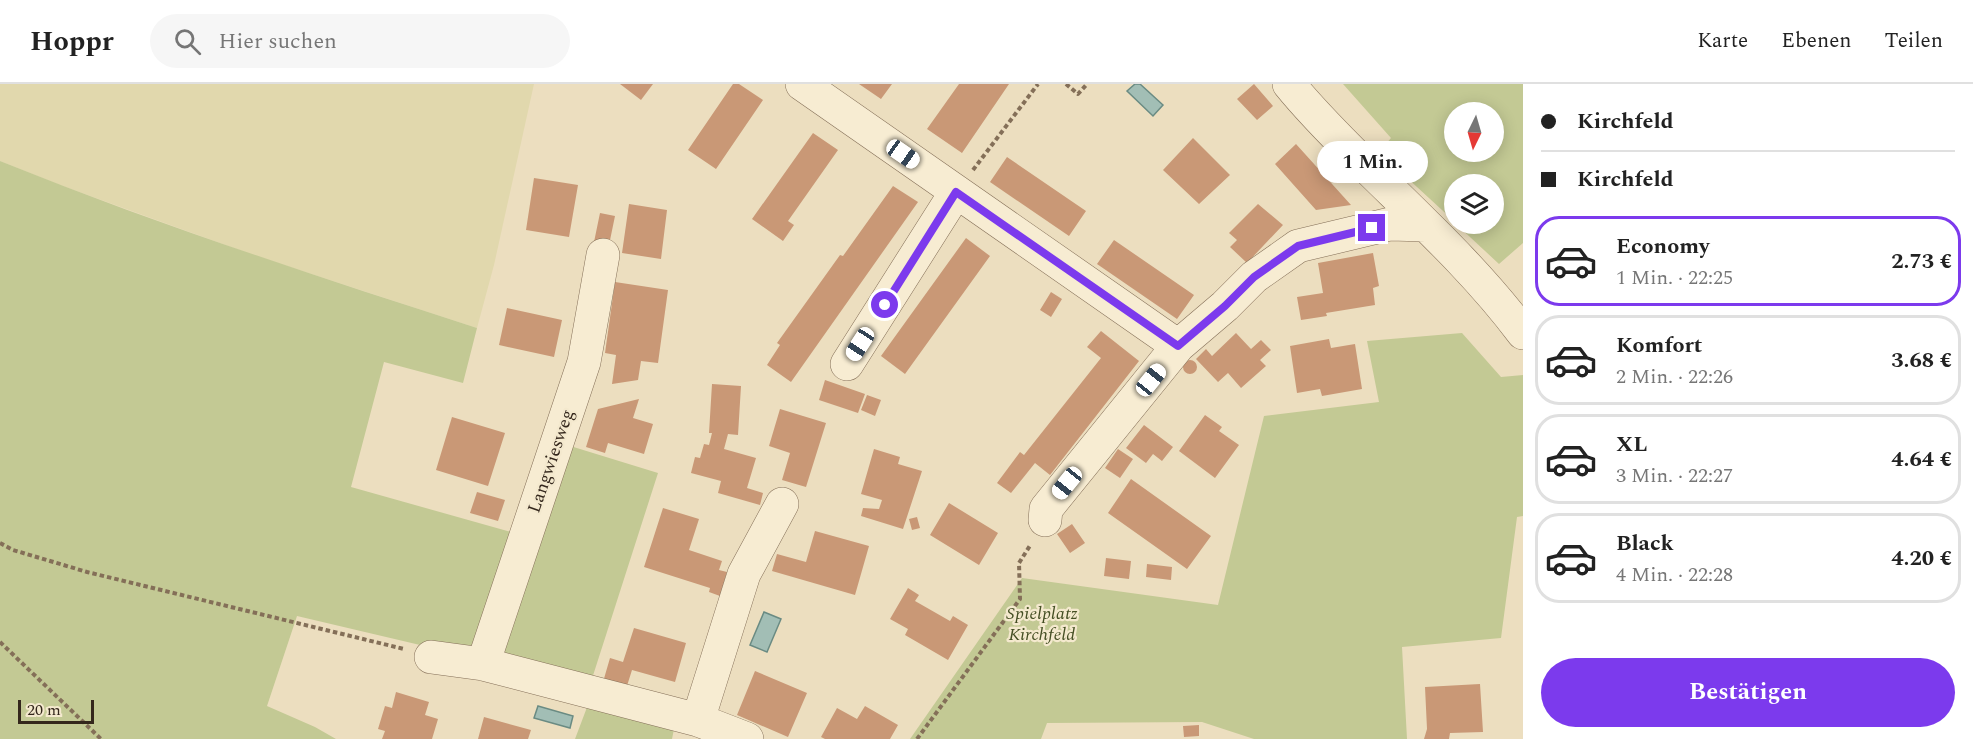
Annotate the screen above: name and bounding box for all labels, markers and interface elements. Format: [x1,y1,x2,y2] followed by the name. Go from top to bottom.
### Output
[150,14,570,68] search box
[30,20,114,63] text: Hoppr
[171,25,204,58] icon: search
[219,25,337,58] text: Hier suchen
[1697,25,1748,57] text: Karte
[1781,25,1852,57] text: Ebenen
[1885,25,1943,57] text: Teilen
[1444,102,1504,162] north arrow
[1444,102,1504,234] map controls
[1577,105,1674,138] text: Kirchfeld
[883,136,923,172] car
[1316,141,1428,183] callout: 1 Min.
[1342,147,1403,177] text: 1 Min.
[1577,163,1674,196] text: Kirchfeld
[1444,174,1504,234] button: layers
[1358,214,1385,241] route end
[1616,230,1709,263] text: Economy
[1544,234,1598,288] icon: car
[1891,245,1952,278] text: 2.73 €
[1616,263,1733,293] text: 1 Min. · 22:25
[871,291,898,318] route start
[843,324,877,364] car
[1616,329,1702,362] text: Komfort
[1544,333,1598,387] icon: car
[1891,344,1952,377] text: 3.68 €
[1133,360,1169,400] car
[1616,362,1733,392] text: 2 Min. · 22:26
[521,405,581,517] street label: Langwiesweg
[1616,428,1647,461] text: XL
[1544,432,1598,486] icon: car
[1891,443,1952,476] text: 4.64 €
[1616,461,1733,491] text: 3 Min. · 22:27
[1049,463,1085,503] car
[1616,527,1674,560] text: Black
[1544,531,1598,585] icon: car
[1891,542,1952,575] text: 4.20 €
[1616,560,1733,590] text: 4 Min. · 22:28
[1006,600,1078,648] park label: Spielplatz Kirchfeld
[1541,658,1955,727] button: Bestätigen
[18,697,94,724] scale bar
[27,698,61,722] text: 20 m

